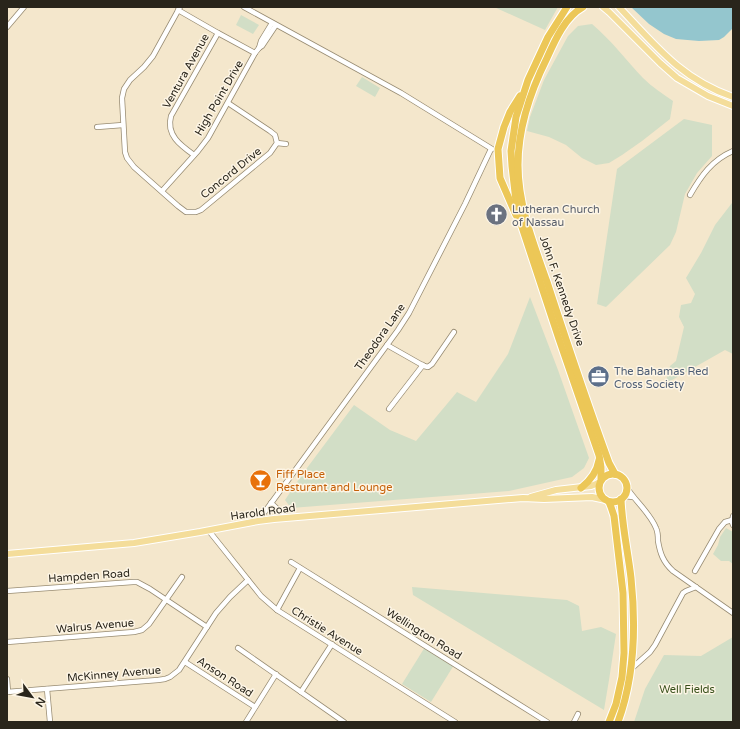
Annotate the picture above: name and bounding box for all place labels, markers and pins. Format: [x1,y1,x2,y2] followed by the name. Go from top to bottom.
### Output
[483,202,509,228] church icon: Lutheran Church of Nassau
[512,203,600,229] place label: Lutheran Church of Nassau
[585,364,611,390] office icon: The Bahamas Red Cross Society
[614,365,709,391] place label: The Bahamas Red Cross Society
[247,467,273,493] bar icon: Fiff Place Resturant and Lounge
[276,468,393,494] place label: Fiff Place Resturant and Lounge

